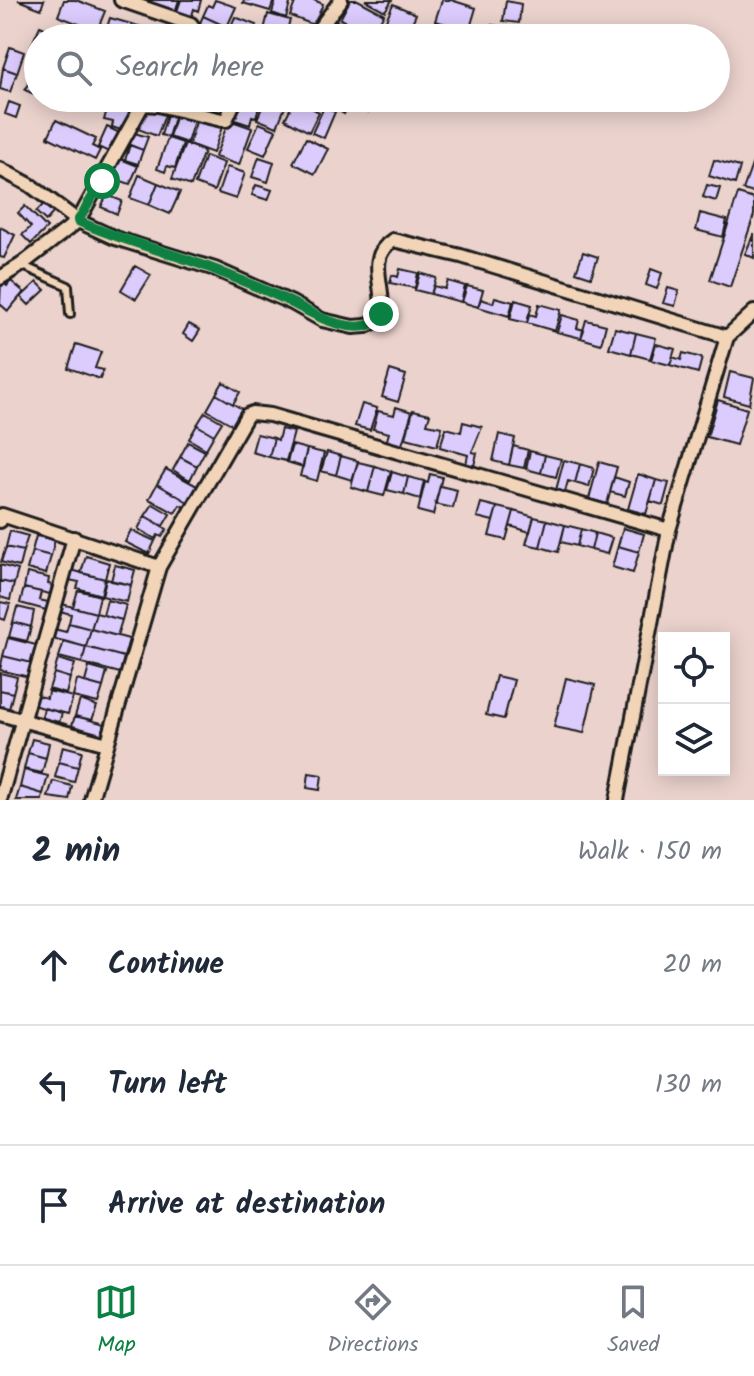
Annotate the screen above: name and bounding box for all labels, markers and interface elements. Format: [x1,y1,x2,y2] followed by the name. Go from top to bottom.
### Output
[24,24,730,112] search box
[116,44,264,92] text: Search here
[52,46,96,90] icon: search
[84,163,120,199] route start
[363,296,399,332] route end
[658,632,730,776] map controls
[658,632,730,704] button: locate
[658,704,730,776] button: layers
[32,825,120,879] text: 2 min
[578,831,722,873] text: Walk · 150 m
[108,941,224,989] text: Continue
[32,943,76,987] icon: ahead
[663,944,722,986] text: 20 m
[108,1061,227,1109] text: Turn left
[32,1063,76,1107] icon: left
[655,1064,722,1106] text: 130 m
[108,1181,385,1229] text: Arrive at destination
[32,1183,76,1227] icon: arrive
[94,1280,138,1363] tab: Map
[327,1280,419,1363] tab: Directions
[607,1280,660,1363] tab: Saved

